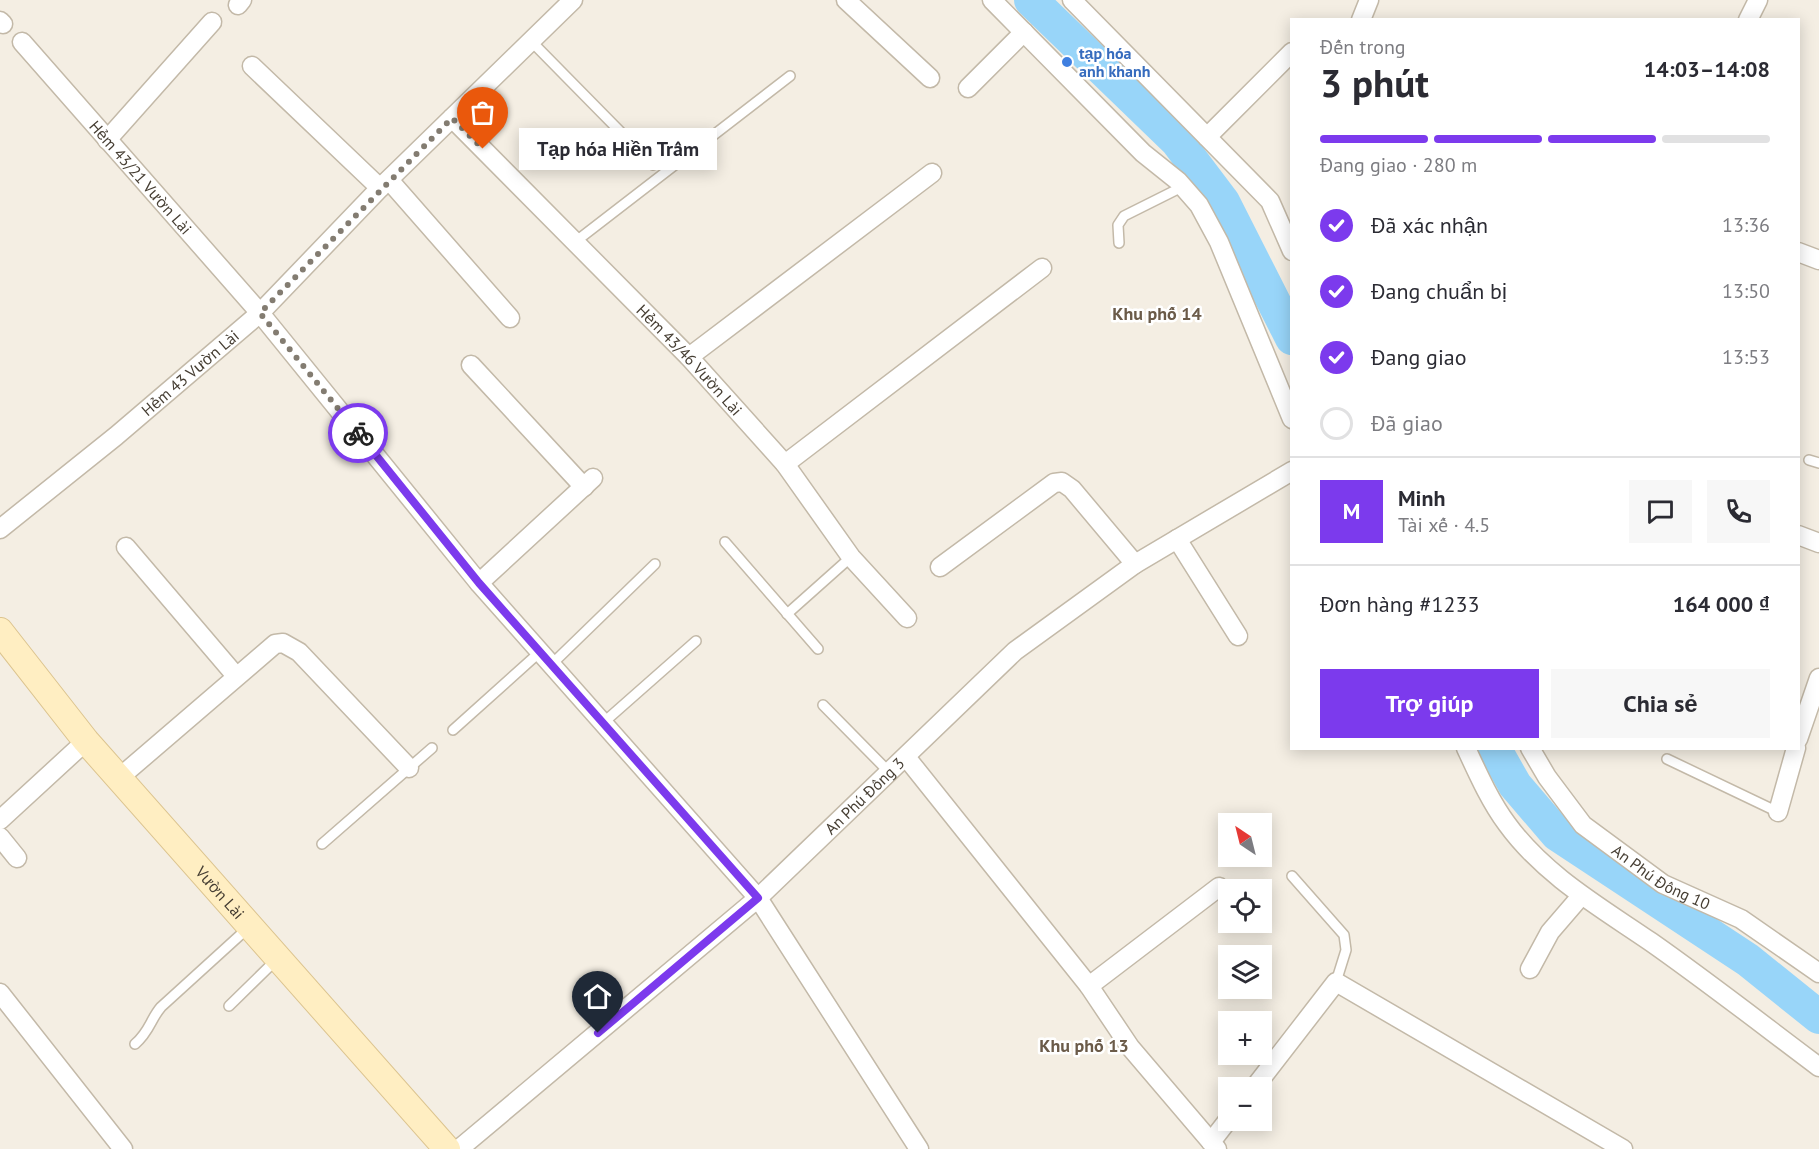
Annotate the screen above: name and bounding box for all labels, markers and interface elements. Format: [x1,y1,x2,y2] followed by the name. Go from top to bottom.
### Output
[1320,34,1406,60] text: Đến trong
[1079,43,1150,81] place label: tạp hóa anh khanh
[1060,55,1074,69] marker: tạp hóa anh khanh
[1644,55,1770,83] text: 14:03–14:08
[1320,57,1429,108] text: 3 phút
[457,87,508,149] pin
[466,96,499,129] icon: bag
[85,116,196,238] street label: Hẻm 43/21 Vườn Lài
[519,128,717,170] callout: Tạp hóa Hiền Trâm
[537,136,699,162] text: Tạp hóa Hiền Trâm
[1320,152,1477,178] text: Đang giao · 280 m
[1320,209,1353,242] icon: check
[1371,211,1488,239] text: Đã xác nhận
[1722,212,1770,238] text: 13:36
[1320,275,1353,308] icon: check
[1371,277,1507,305] text: Đang chuẩn bị
[1722,278,1770,304] text: 13:50
[632,300,747,420] street label: Hẻm 43/46 Vườn Lài
[1112,302,1202,325] district label: Khu phố 14
[137,326,243,420] street label: Hẻm 43 Vườn Lài
[1320,341,1353,374] icon: check
[1371,343,1467,371] text: Đang giao
[1722,344,1770,370] text: 13:53
[328,403,388,463] courier
[1371,409,1443,437] text: Đã giao
[342,417,375,450] icon: bike
[1629,480,1692,543] button: chat
[1707,480,1770,543] button: phone
[1398,484,1446,512] text: Minh
[1343,497,1360,525] text: M
[1398,512,1490,538] text: Tài xế · 4.5
[1320,590,1479,618] text: Đơn hàng #1233
[1673,590,1770,618] text: 164 000 ₫
[1320,669,1539,738] button: Trợ giúp
[1551,669,1770,738] button: Chia sẻ
[821,753,908,838] street label: An Phú Đông 3
[1218,813,1272,867] north arrow
[1218,813,1272,1131] map controls
[1608,840,1714,914] street label: An Phú Đông 10
[191,861,249,923] street label: Vườn Lài
[1218,879,1272,933] button: locate
[1218,945,1272,999] button: layers
[572,971,623,1033] pin
[581,980,614,1013] icon: home
[1218,1011,1272,1065] button: +
[1039,1034,1129,1057] district label: Khu phố 13
[1218,1077,1272,1131] button: −

